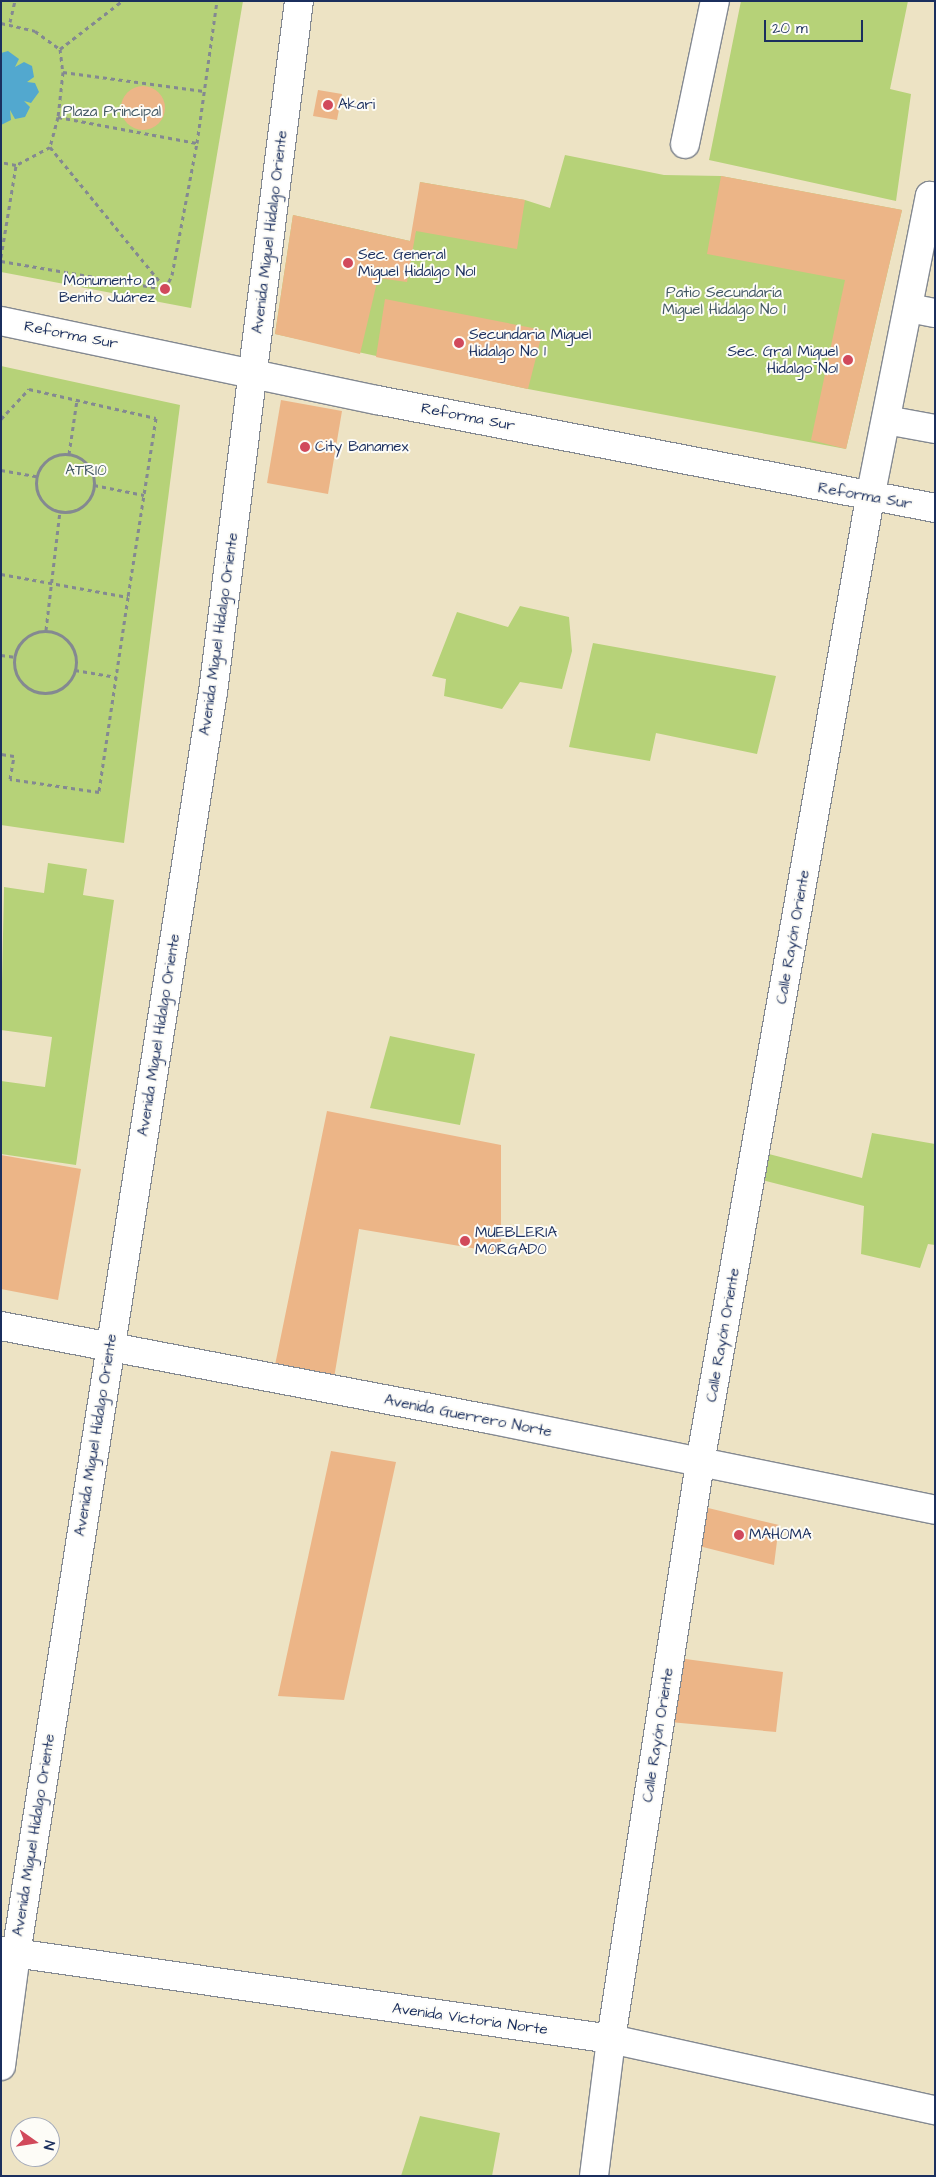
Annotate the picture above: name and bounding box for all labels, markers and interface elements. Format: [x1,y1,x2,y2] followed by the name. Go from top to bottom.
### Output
[766,10,865,42] scale bar
[772,18,808,39] text: 20 m
[338,96,375,114] place label: Akari
[322,99,334,111] marker: Akari
[63,103,161,121] park label: Plaza Principal
[249,129,291,335] street label: Avenida Miguel Hidalgo Oriente
[358,245,475,280] place label: Sec. General Miguel Hidalgo No1
[342,257,354,269] marker: Sec. General Miguel Hidalgo No1
[59,271,155,306] place label: Monumento a Benito Juárez
[159,283,171,295] marker: Monumento a Benito Juárez
[662,283,786,318] park label: Patio Secundaría Miguel Hidalgo No 1
[23,317,119,353] street label: Reforma Sur
[469,325,591,360] place label: Secundaria Miguel Hidalgo No 1
[453,337,465,349] marker: Secundaria Miguel Hidalgo No 1
[727,342,838,377] place label: Sec. Gral Miguel Hidalgo No1
[842,354,854,366] marker: Sec. Gral Miguel Hidalgo No1
[420,399,516,435] street label: Reforma Sur
[315,438,408,456] place label: City Banamex
[299,441,311,453] marker: City Banamex
[65,462,107,480] park label: ATRI0
[817,479,913,513] street label: Reforma Sur
[196,531,242,737] street label: Avenida Miguel Hidalgo Oriente
[772,868,814,1006] street label: Calle Rayón Oriente
[134,932,184,1138] street label: Avenida Miguel Hidalgo Oriente
[475,1223,557,1258] place label: MUEBLERIA M0RGAD0
[459,1235,471,1247] marker: MUEBLERIA M0RGAD0
[702,1266,744,1404] street label: Calle Rayón Oriente
[71,1332,121,1538] street label: Avenida Miguel Hidalgo Oriente
[383,1391,553,1441] street label: Avenida Guerrero Norte
[749,1526,812,1544] place label: MAH0MA
[733,1529,745,1541] marker: MAH0MA
[638,1666,678,1804] street label: Calle Rayón Oriente
[9,1732,59,1938] street label: Avenida Miguel Hidalgo Oriente
[391,1999,549,2039] street label: Avenida Victoria Norte
[10,2117,60,2167] north arrow
[38,2139,59,2152] text: N

